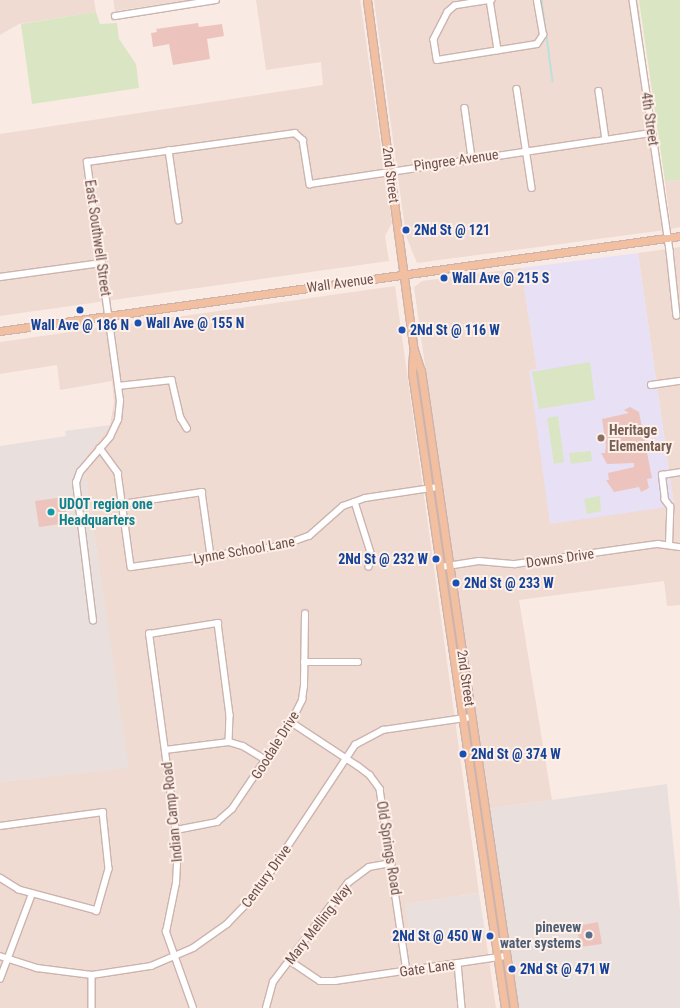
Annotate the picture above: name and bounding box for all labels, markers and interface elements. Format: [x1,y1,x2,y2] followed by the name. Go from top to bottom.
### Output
[638,91,662,147] street label: 4th Street
[379,146,403,204] street label: 2nd Street
[413,146,499,174] street label: Pingree Avenue
[82,179,114,297] street label: East Southwell Street
[414,222,490,238] place label: 2Nd St @ 121
[401,225,411,235] marker: 2Nd St @ 121
[306,270,374,296] street label: Wall Avenue
[452,270,549,286] place label: Wall Ave @ 215 S
[439,273,449,283] marker: Wall Ave @ 215 S
[75,305,85,315] marker: Wall Ave @ 186 N
[146,315,244,331] place label: Wall Ave @ 155 N
[31,317,129,333] place label: Wall Ave @ 186 N
[133,318,143,328] marker: Wall Ave @ 155 N
[410,322,500,338] place label: 2Nd St @ 116 W
[397,325,407,335] marker: 2Nd St @ 116 W
[609,422,672,454] place label: Heritage Elementary
[596,433,606,443] marker: Heritage Elementary
[59,496,153,528] place label: UDOT region one Headquarters
[46,507,56,517] marker: UDOT region one Headquarters
[192,533,296,567] street label: Lynne School Lane
[525,545,595,571] street label: Downs Drive
[338,551,428,567] place label: 2Nd St @ 232 W
[431,554,441,564] marker: 2Nd St @ 232 W
[464,575,554,591] place label: 2Nd St @ 233 W
[451,578,461,588] marker: 2Nd St @ 233 W
[454,649,478,707] street label: 2nd Street
[248,708,302,782] street label: Goodale Drive
[471,746,561,762] place label: 2Nd St @ 374 W
[458,749,468,759] marker: 2Nd St @ 374 W
[158,761,186,863] street label: Indian Camp Road
[373,800,405,896] street label: Old Springs Road
[238,841,294,911] street label: Century Drive
[281,881,355,967] street label: Mary Melling Way
[500,919,581,952] place label: pinevew water systems
[392,928,482,944] place label: 2Nd St @ 450 W
[584,930,594,940] marker: pinevew water systems
[485,931,495,941] marker: 2Nd St @ 450 W
[398,956,456,980] street label: Gate Lane
[520,961,610,977] place label: 2Nd St @ 471 W
[507,964,517,974] marker: 2Nd St @ 471 W

